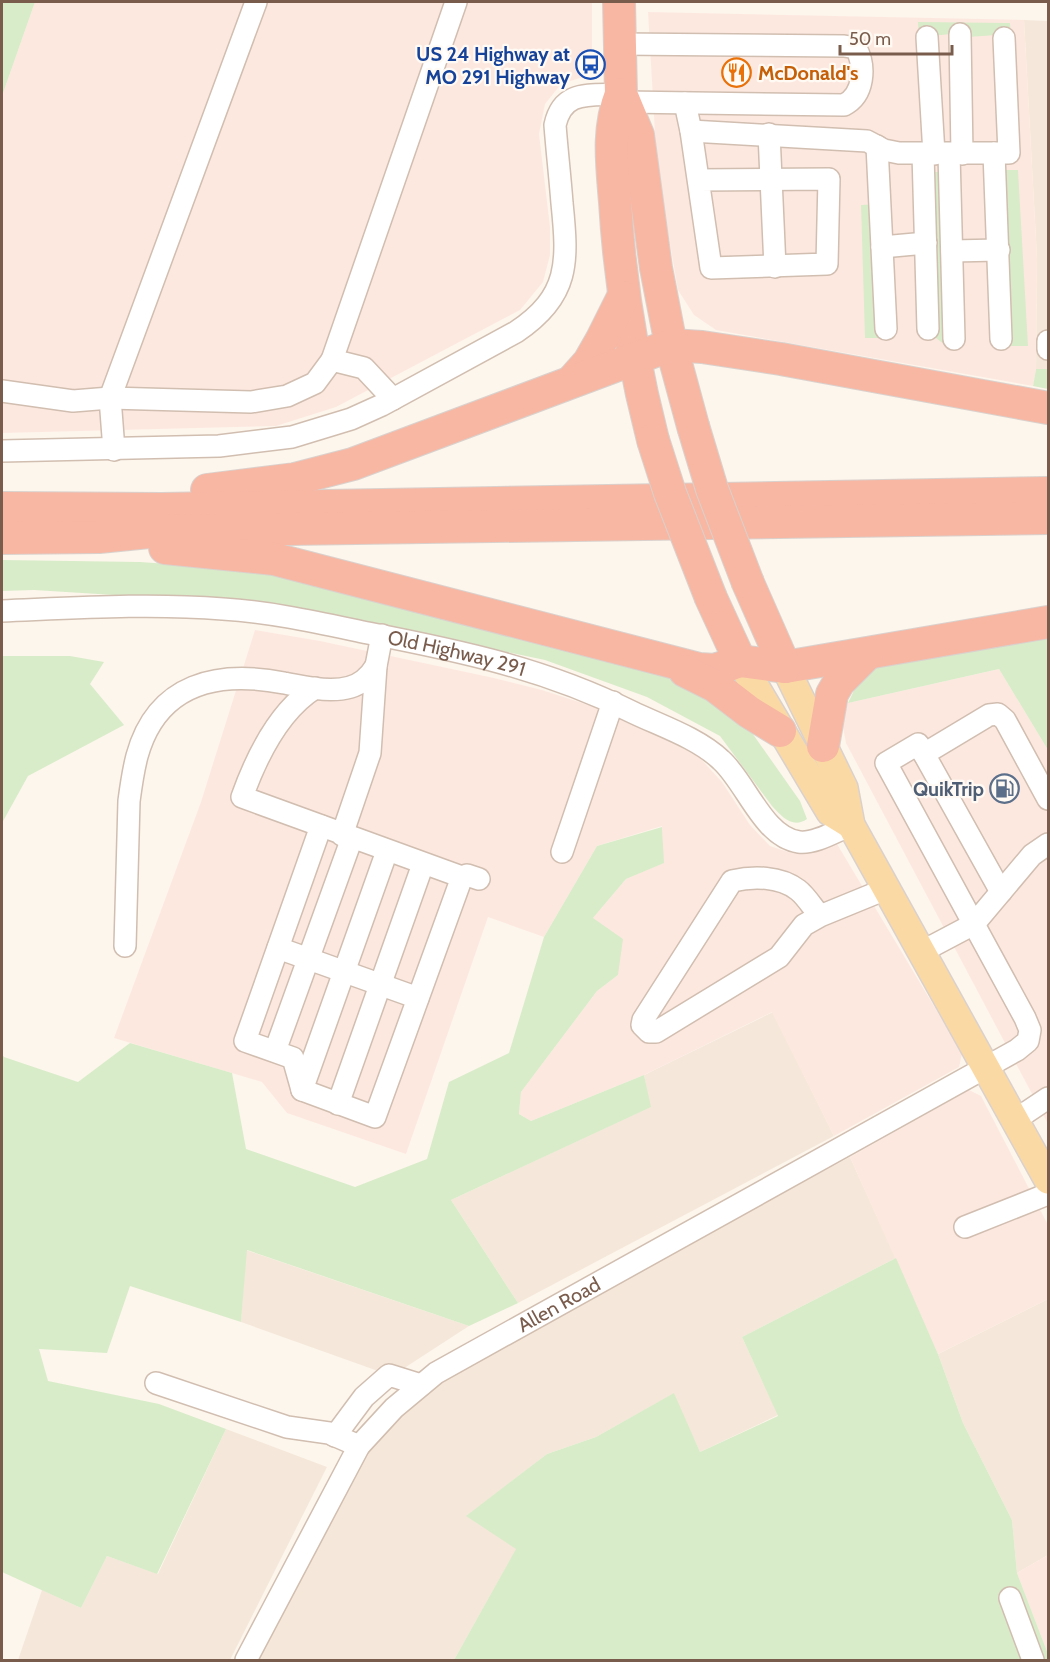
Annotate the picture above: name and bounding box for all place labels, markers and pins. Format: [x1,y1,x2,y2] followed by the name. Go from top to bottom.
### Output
[416,42,570,89] place label: US 24 Highway at MO 291 Highway
[575,49,607,81] bus stop icon: US 24 Highway at MO 291 Highway
[721,57,753,89] restaurant icon: McDonald's
[758,61,859,85] place label: McDonald's
[989,773,1021,805] fuel station icon: QuikTrip
[913,777,984,801] place label: QuikTrip

